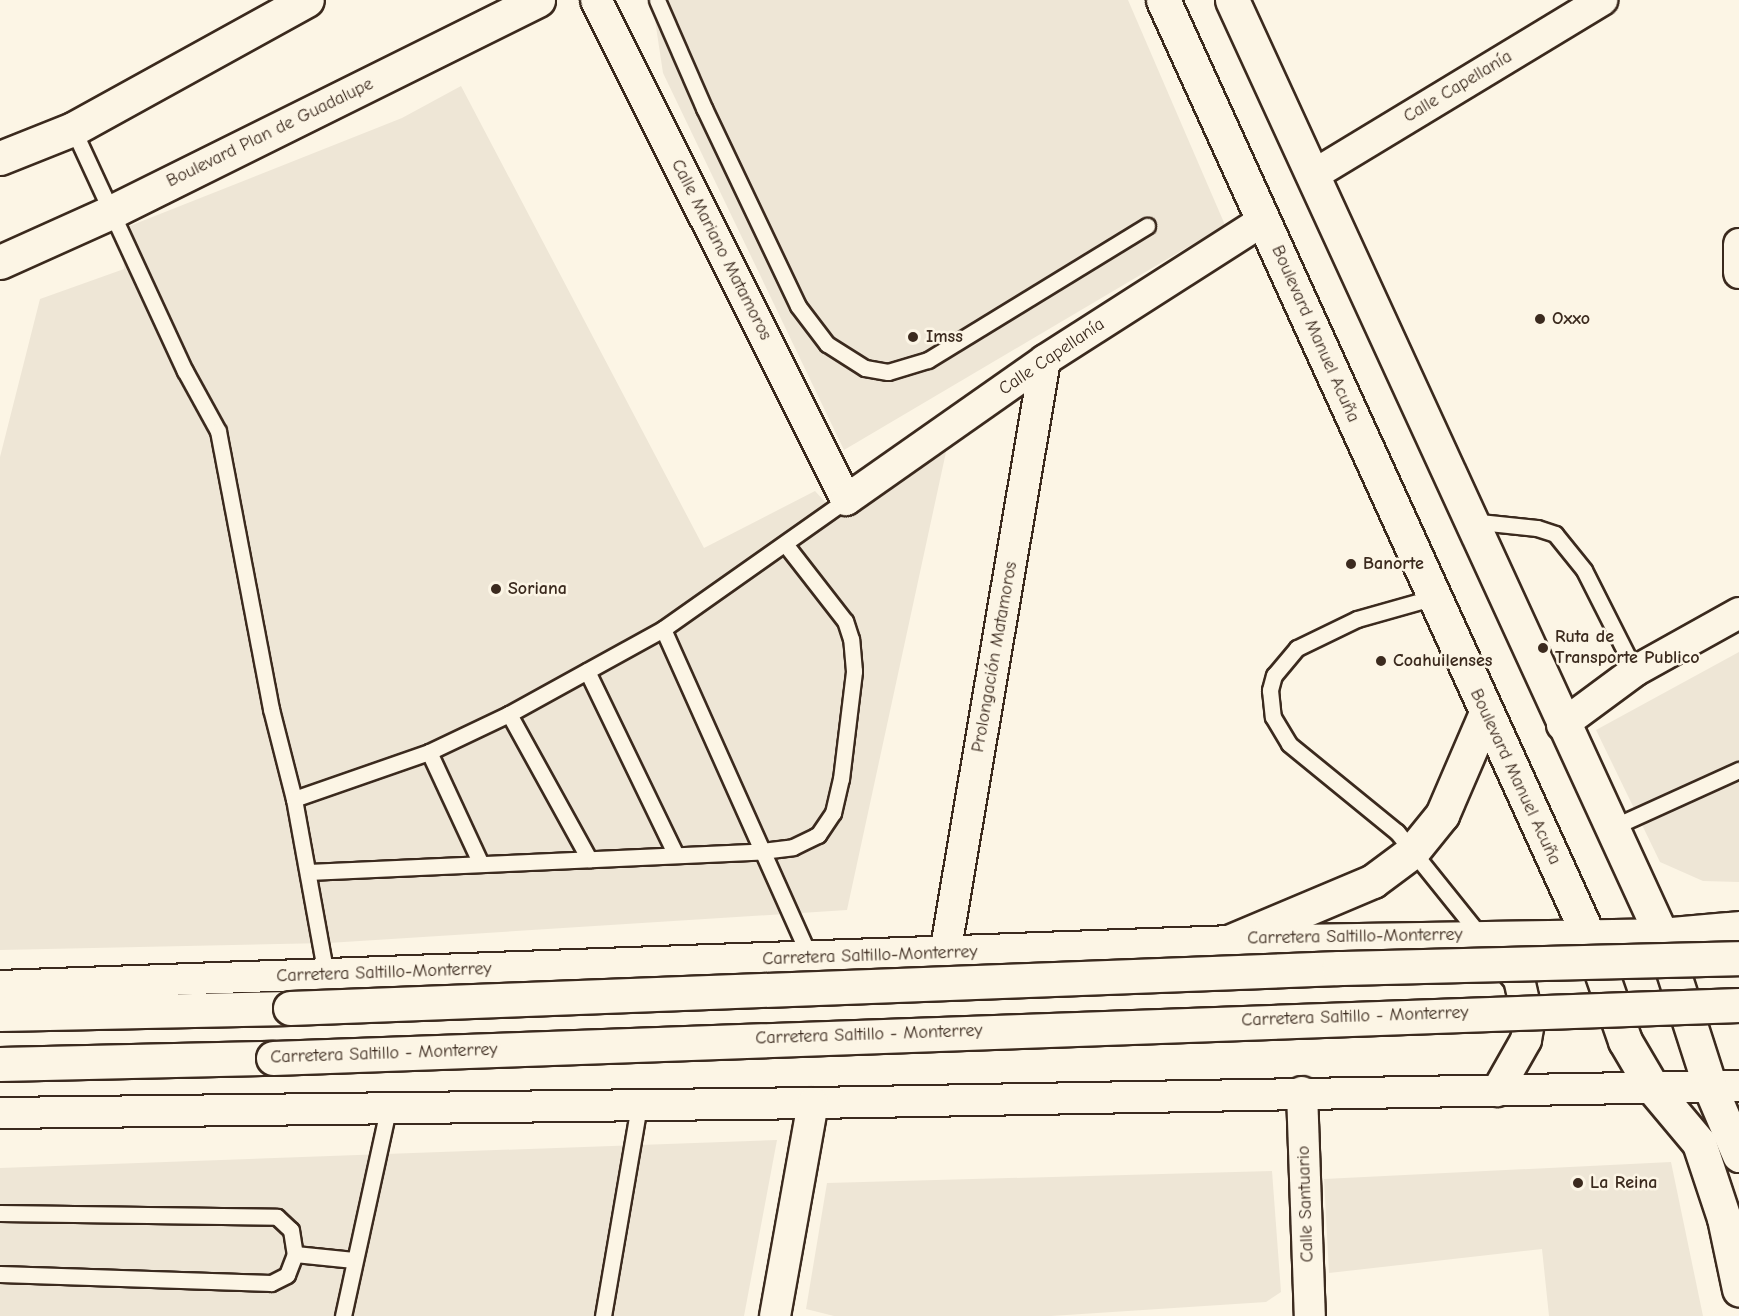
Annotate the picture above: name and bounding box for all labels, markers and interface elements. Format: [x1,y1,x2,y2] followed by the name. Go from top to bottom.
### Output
[1400,46,1516,128] street label: Calle Capellanía
[163,73,377,193] street label: Boulevard Plan de Guadalupe
[666,156,776,344] street label: Calle Mariano Matamoros
[1266,242,1364,426] street label: Boulevard Manuel Acuña
[1552,308,1590,330] place label: Oxxo
[1533,312,1547,326] marker: Oxxo
[995,314,1109,400] street label: Calle Capellanía
[926,326,963,348] place label: Imss
[904,328,922,346] marker: Imss
[1363,553,1424,575] place label: Banorte
[1344,557,1358,571] marker: Banorte
[968,560,1022,754] street label: Prolongación Matamoros
[508,578,567,600] place label: Soriana
[489,582,503,596] marker: Soriana
[1555,627,1699,670] place label: Ruta de Transporte Publico
[1536,641,1550,655] marker: Ruta de Transporte Publico
[1393,650,1492,672] place label: Coahuilenses
[1374,654,1388,668] marker: Coahuilenses
[1465,686,1565,868] street label: Boulevard Manuel Acuña
[1247,924,1463,950] street label: Carretera Saltillo-Monterrey
[762,941,978,971] street label: Carretera Saltillo-Monterrey
[276,958,492,988] street label: Carretera Saltillo-Monterrey
[1241,1002,1469,1032] street label: Carretera Saltillo - Monterrey
[755,1020,983,1050] street label: Carretera Saltillo - Monterrey
[270,1039,498,1069] street label: Carretera Saltillo - Monterrey
[1293,1145,1319,1263] street label: Calle Santuario
[1590,1172,1657,1194] place label: La Reina
[1571,1176,1585,1190] marker: La Reina

